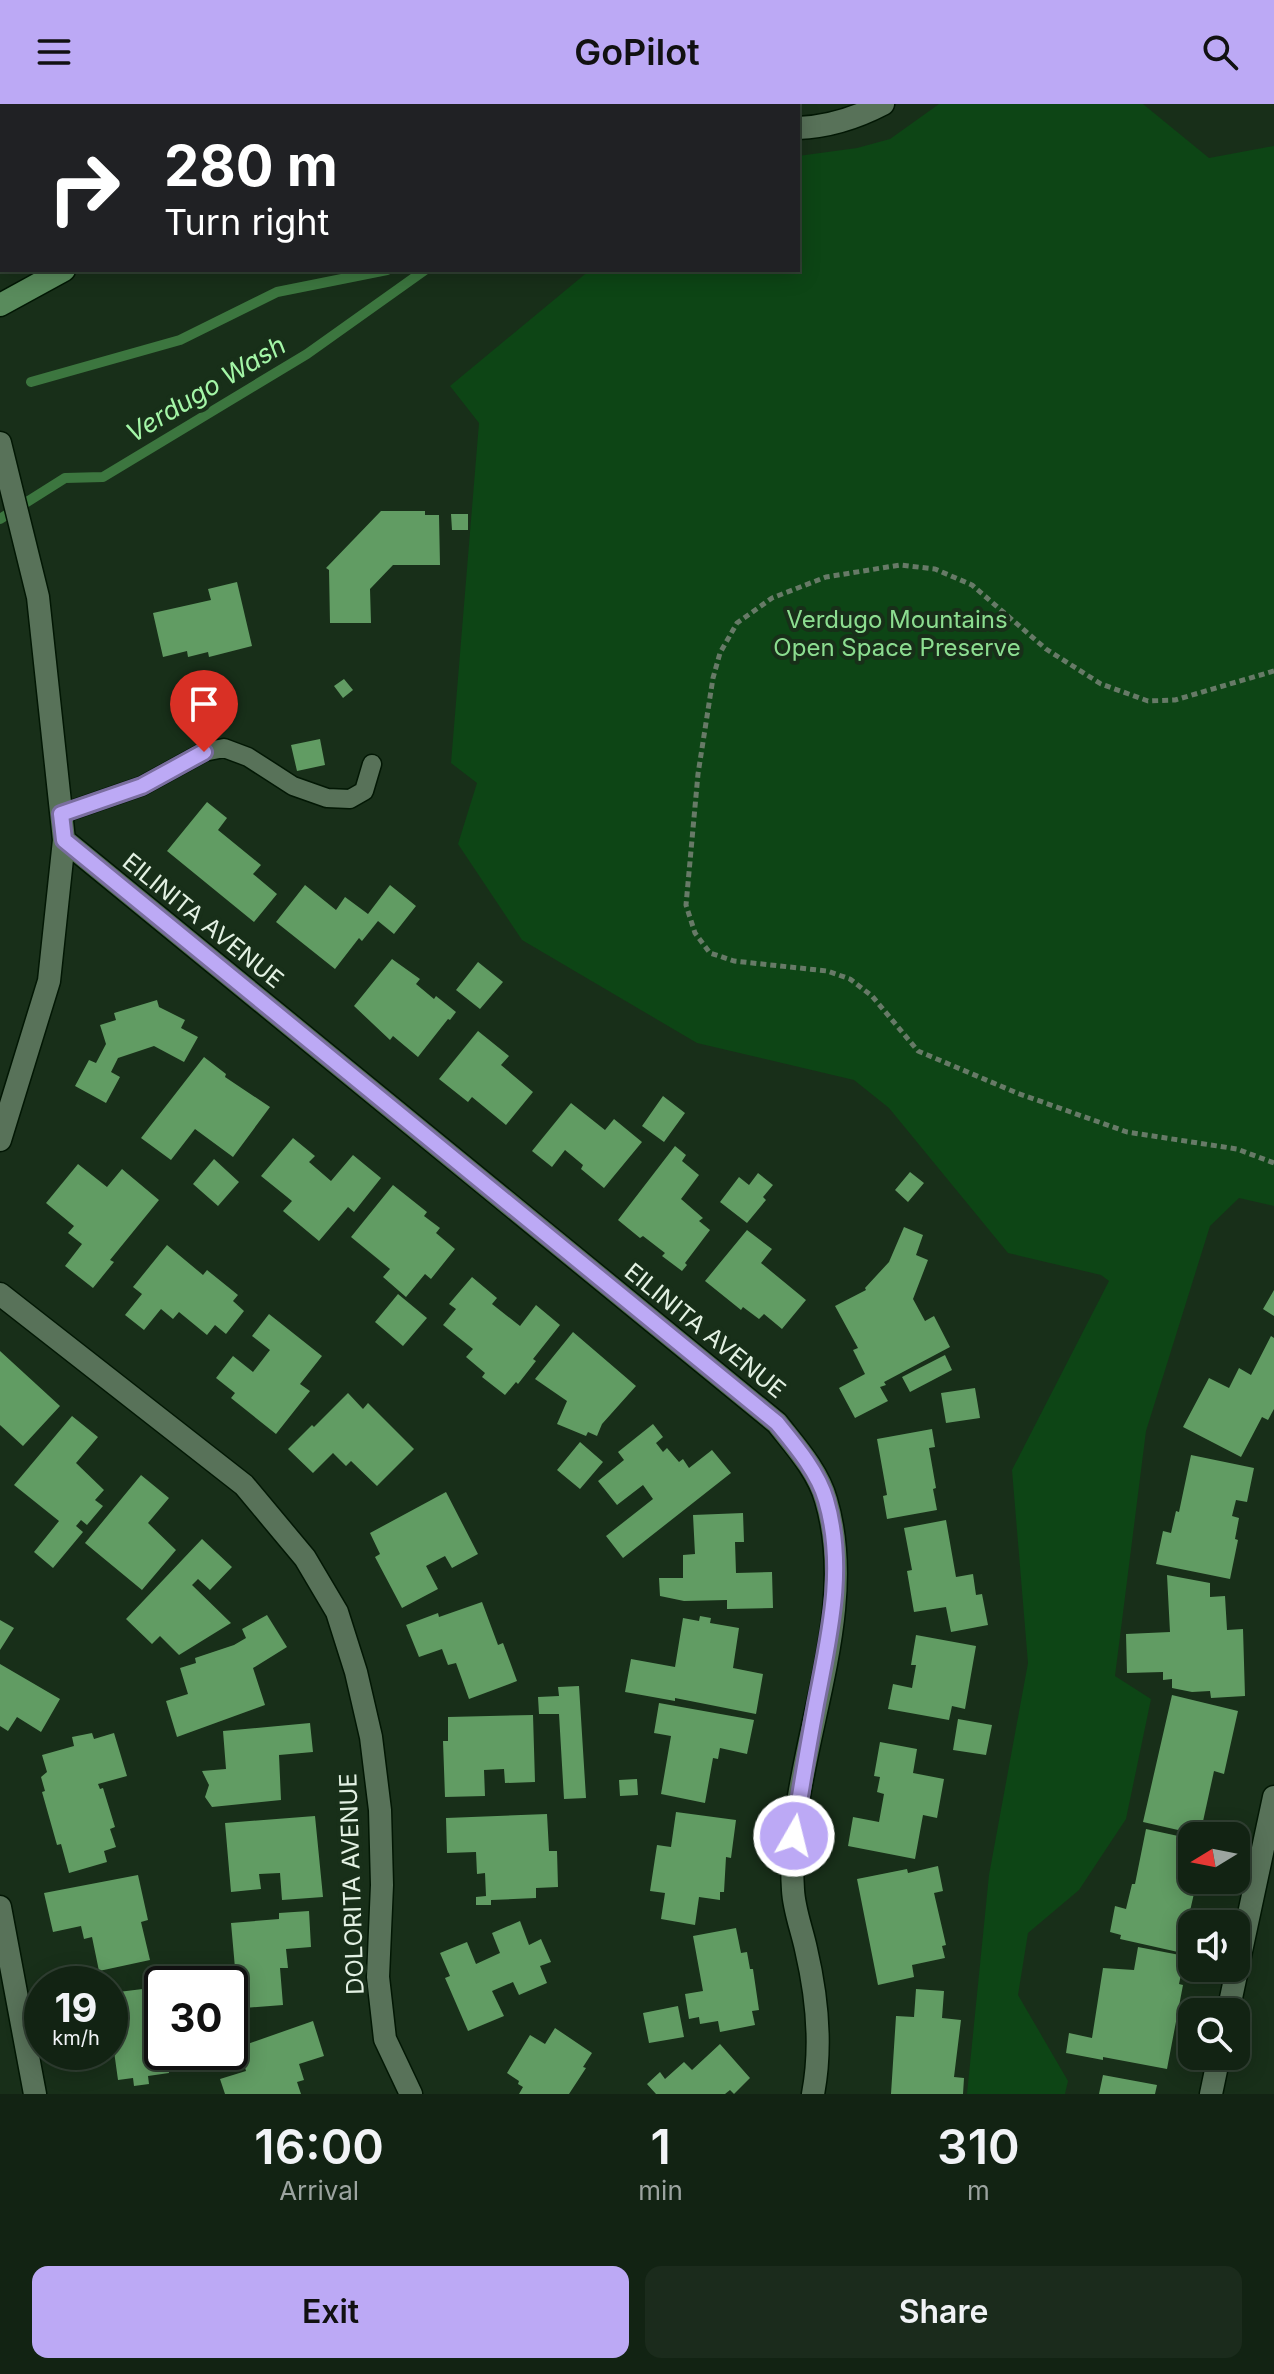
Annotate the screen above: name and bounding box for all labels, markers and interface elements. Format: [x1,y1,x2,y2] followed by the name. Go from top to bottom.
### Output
[32,30,76,74] icon: menu
[574,30,700,74] text: GoPilot
[1198,30,1242,74] icon: search
[164,132,338,200] text: 280 m
[32,136,136,240] icon: right
[164,200,329,244] text: Turn right
[120,329,291,448] water label: Verdugo Wash
[773,605,1021,662] park label: Verdugo Mountains Open Space Preserve
[170,670,238,752] pin
[182,682,226,726] icon: arrive
[117,847,290,994] street label: EILINITA AVENUE
[619,1257,792,1404] street label: EILINITA AVENUE
[333,1773,370,1995] street label: DOLORITA AVENUE
[752,1794,836,1878] position arrow
[1178,1822,1250,1894] north arrow
[1178,1822,1250,2070] map controls
[1178,1910,1250,1982] button: sound
[144,1966,248,2070] speed limit sign: 30
[54,1983,98,2032] text: 19
[1178,1998,1250,2070] button: search
[52,2026,100,2050] text: km/h
[254,2117,384,2176] text: 16:00
[650,2117,671,2176] text: 1
[937,2117,1020,2176] text: 310
[279,2175,359,2206] text: Arrival
[638,2175,683,2206] text: min
[967,2175,990,2206] text: m
[32,2266,629,2358] button: Exit
[645,2266,1242,2358] button: Share

